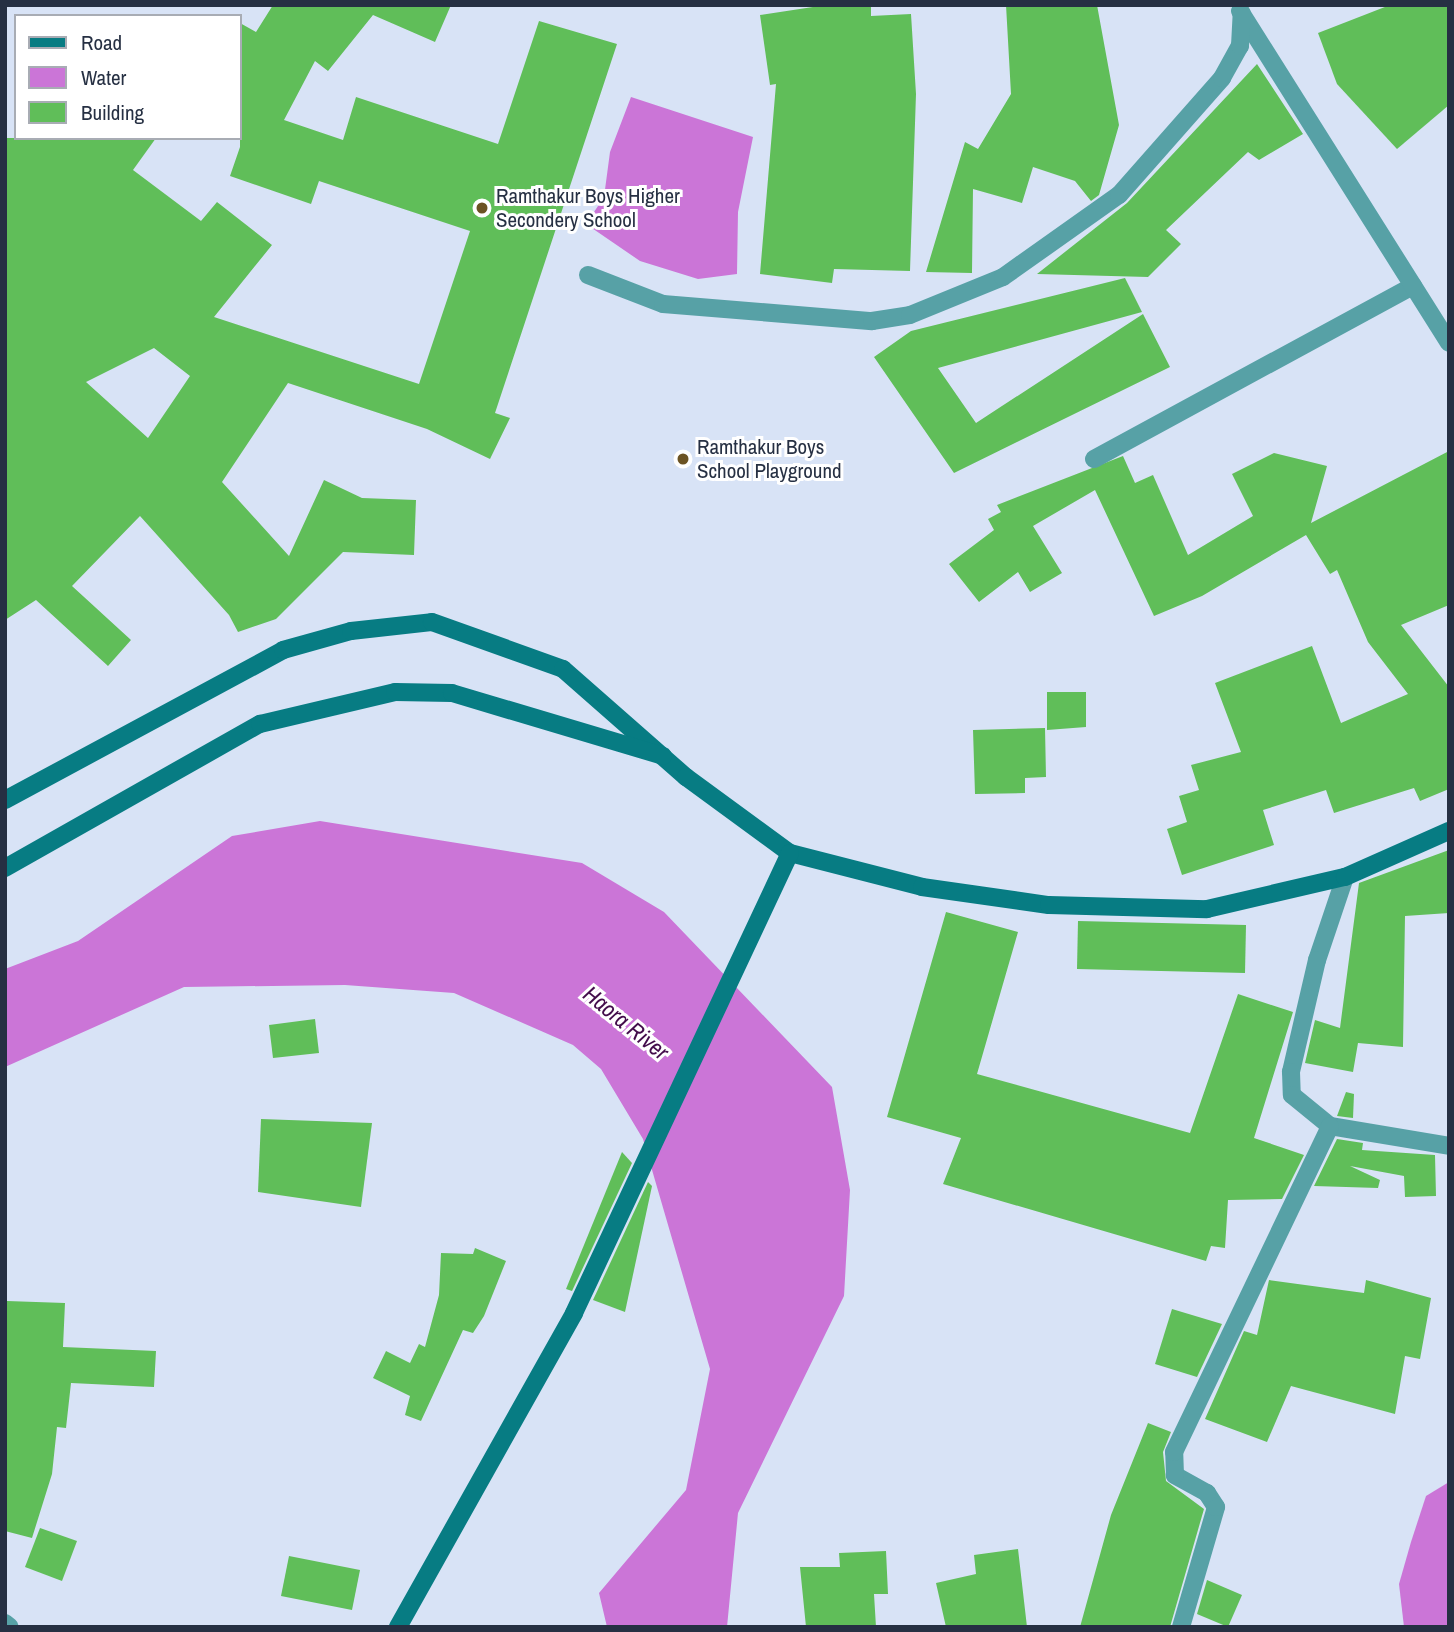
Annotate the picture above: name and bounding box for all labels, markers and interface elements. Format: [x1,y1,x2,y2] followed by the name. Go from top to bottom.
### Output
[14,14,242,140] legend
[81,28,122,57] text: Road
[81,63,126,92] text: Water
[81,98,144,127] text: Building
[496,183,680,233] place label: Ramthakur Boys Higher Secondery School
[474,200,490,216] marker: Ramthakur Boys Higher Secondery School
[697,434,842,484] place label: Ramthakur Boys School Playground
[675,451,691,467] marker: Ramthakur Boys School Playground
[578,980,674,1066] water label: Haora River

